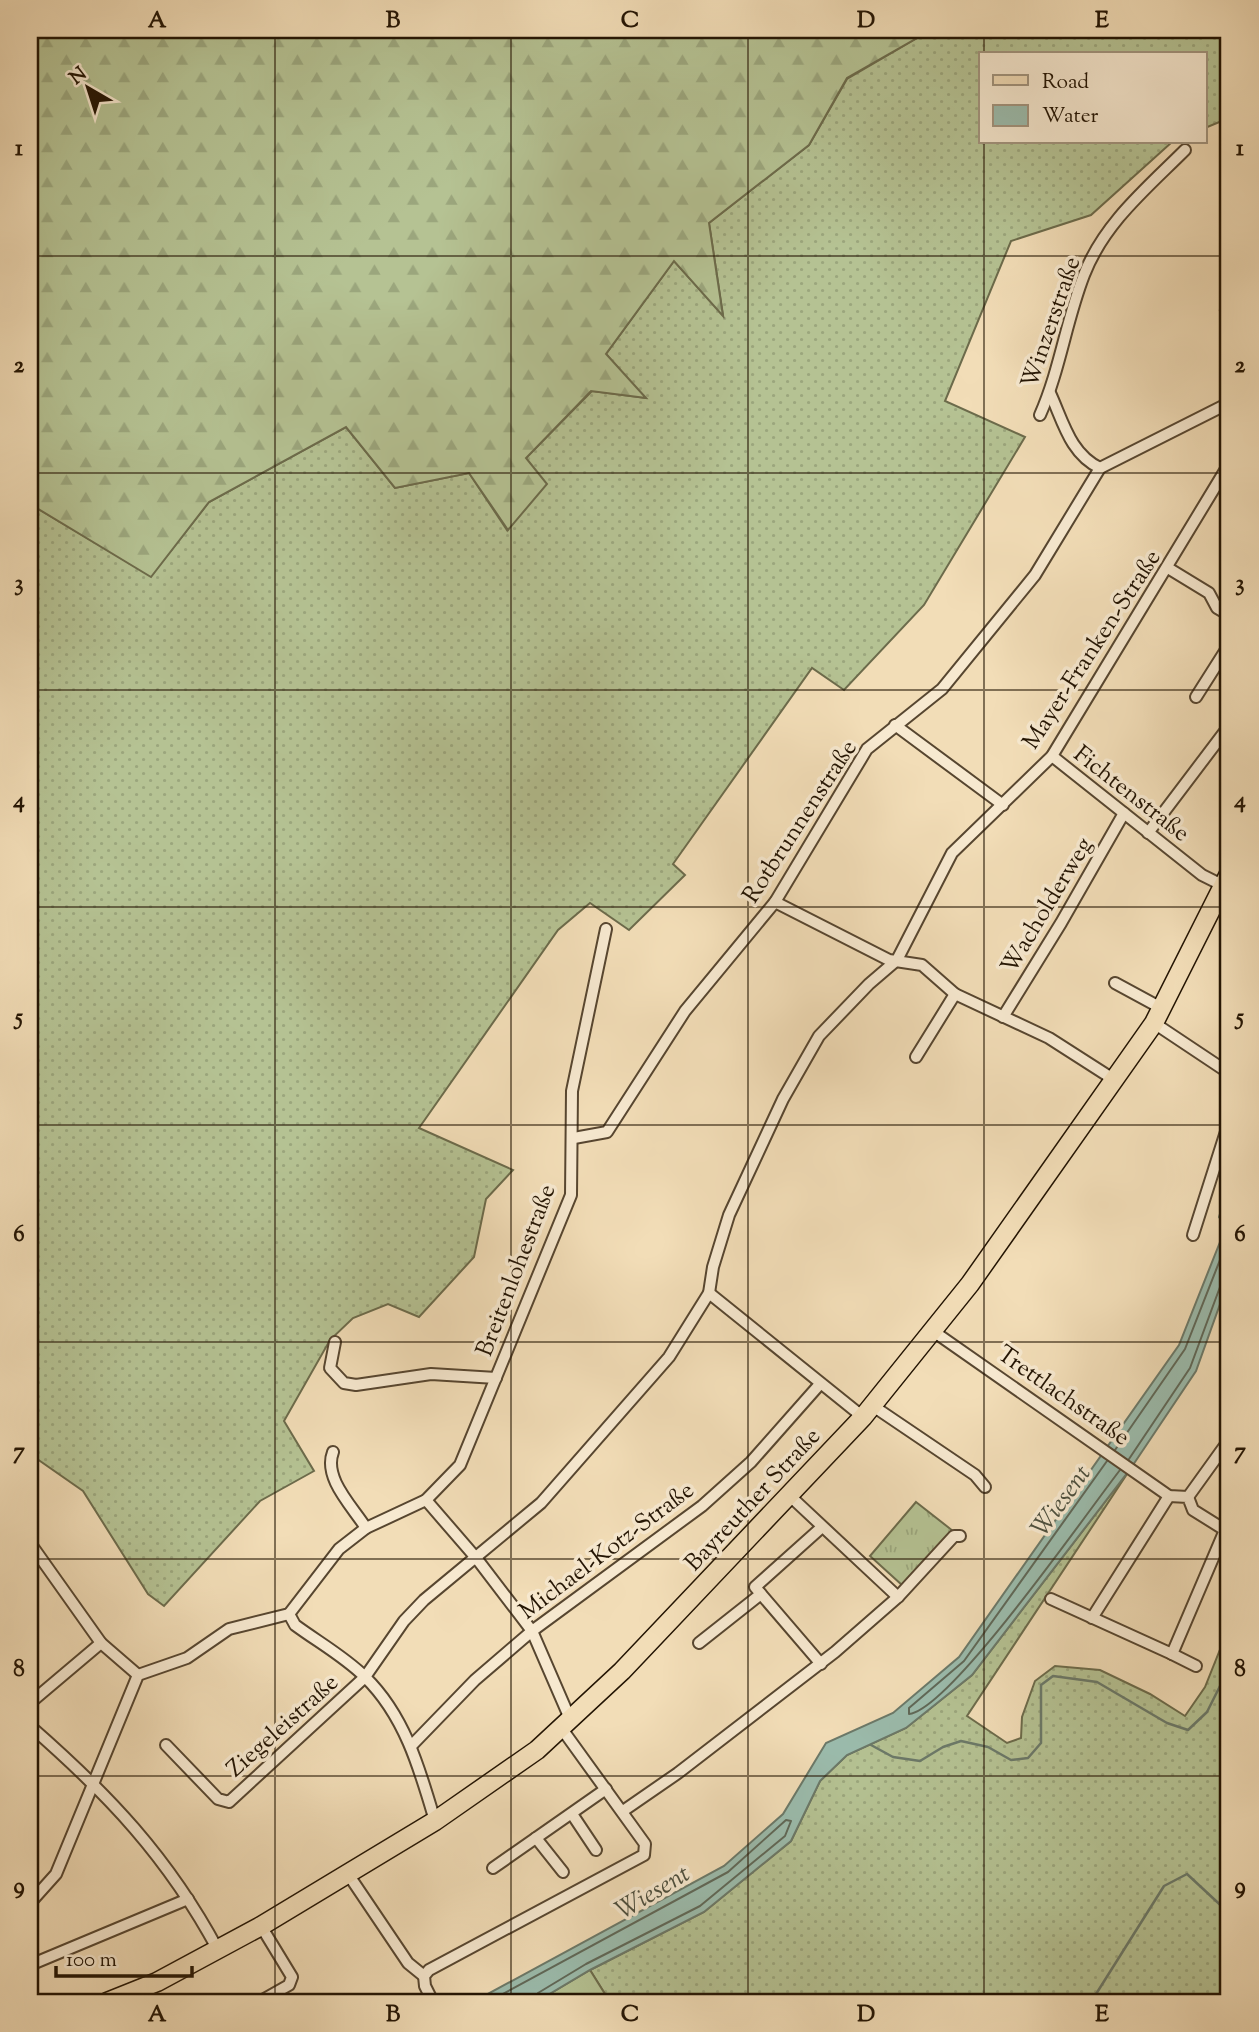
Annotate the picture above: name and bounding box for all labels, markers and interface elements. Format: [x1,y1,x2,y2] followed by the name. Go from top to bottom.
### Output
[148,5,167,38] text: A
[386,5,401,38] text: B
[621,5,639,38] text: C
[857,5,875,38] text: D
[1095,5,1109,38] text: E
[52,52,122,122] north arrow
[979,52,1206,144] legend
[64,61,93,92] text: N
[1042,68,1089,98] text: Road
[1042,102,1099,132] text: Water
[15,133,23,166] text: 1
[1236,133,1244,166] text: 1
[1014,252,1090,393] street label: Winzerstraße
[14,350,25,383] text: 2
[1235,350,1246,383] text: 2
[1015,543,1170,757] street label: Mayer-Franken-Straße
[14,568,24,601] text: 3
[1235,568,1245,601] text: 3
[735,734,866,910] street label: Rotbrunnenstraße
[1065,738,1196,851] street label: Fichtenstraße
[12,785,25,818] text: 4
[1233,785,1246,818] text: 4
[994,831,1102,981] street label: Wacholderweg
[13,1002,23,1035] text: 5
[1234,1002,1244,1035] text: 5
[468,1180,565,1362] street label: Breitenlohestraße
[13,1219,25,1252] text: 6
[1234,1219,1246,1252] text: 6
[990,1338,1136,1455] street label: Trettlachstraße
[678,1421,829,1580] street label: Bayreuther Straße
[13,1436,25,1469] text: 7
[1234,1436,1246,1469] text: 7
[1023,1457,1101,1545] water label: Wiesent
[513,1474,702,1629] street label: Michael-Kotz-Straße
[13,1654,25,1687] text: 8
[1234,1654,1246,1687] text: 8
[220,1667,347,1786] street label: Ziegeleistraße
[609,1856,698,1930] water label: Wiesent
[13,1871,25,1904] text: 9
[1234,1871,1246,1904] text: 9
[56,1934,192,1978] scale bar
[66,1946,117,1976] text: 100 m
[148,1999,167,2032] text: A
[386,1999,401,2032] text: B
[621,1999,639,2032] text: C
[857,1999,875,2032] text: D
[1095,1999,1109,2032] text: E

